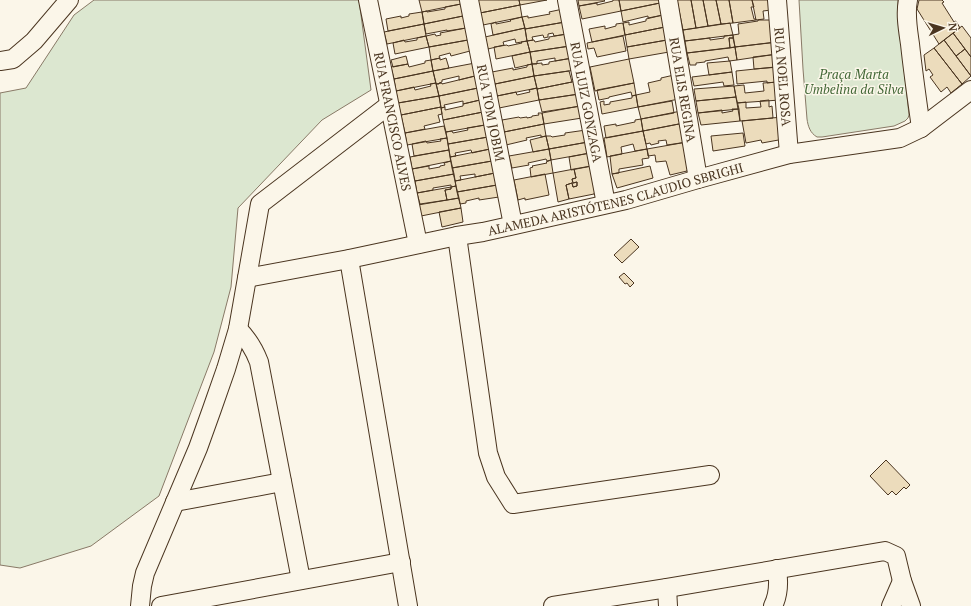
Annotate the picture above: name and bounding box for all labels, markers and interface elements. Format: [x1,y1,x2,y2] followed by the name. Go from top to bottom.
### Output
[923,8,963,48] north arrow
[946,22,960,33] text: N
[770,27,796,127] street label: RUA NOEL ROSA
[665,36,701,144] street label: RUA ELIS REGINA
[566,40,607,164] street label: RUA LUIZ GONZAGA
[370,50,416,193] street label: RUA FRANCISCO ALVES
[473,63,509,163] street label: RUA TOM JOBIM
[804,65,904,98] park label: Praça Marta Umbelina da Silva
[486,158,745,240] street label: ALAMEDA ARISTÓTENES CLAUDIO SBRIGHI

